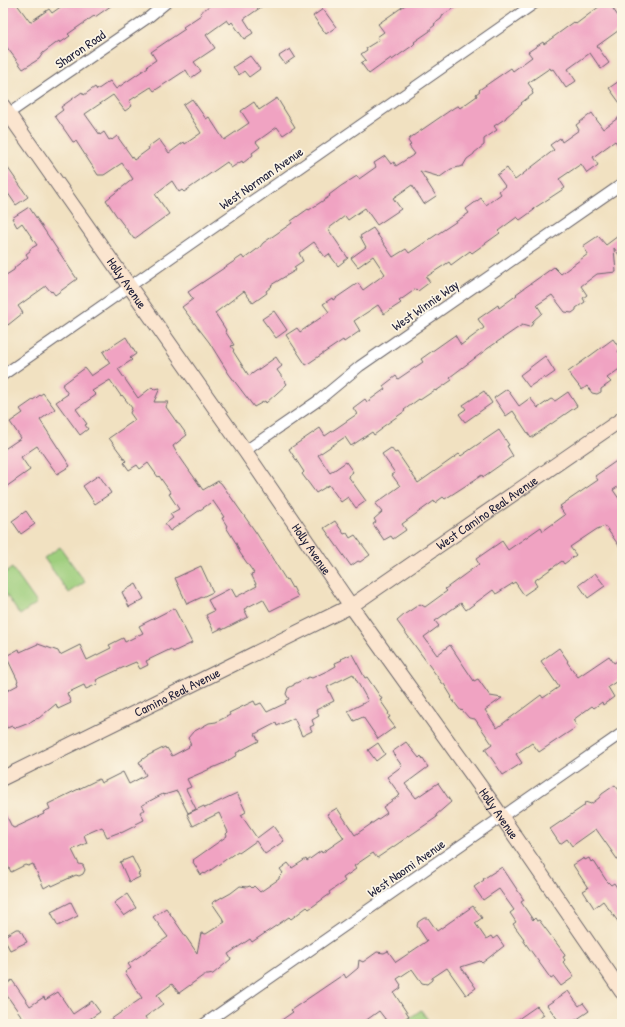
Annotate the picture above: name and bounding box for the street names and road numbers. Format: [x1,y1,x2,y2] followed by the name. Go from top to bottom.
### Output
[51,26,109,72] street label: Sharon Road
[215,142,307,214] street label: West Norman Avenue
[103,254,151,312] street label: Holly Avenue
[388,275,463,335] street label: West Winnie Way
[432,471,541,554] street label: West Camino Real Avenue
[288,520,336,578] street label: Holly Avenue
[131,663,223,721] street label: Camino Real Avenue
[475,784,523,842] street label: Holly Avenue
[364,835,448,901] street label: West Naomi Avenue

